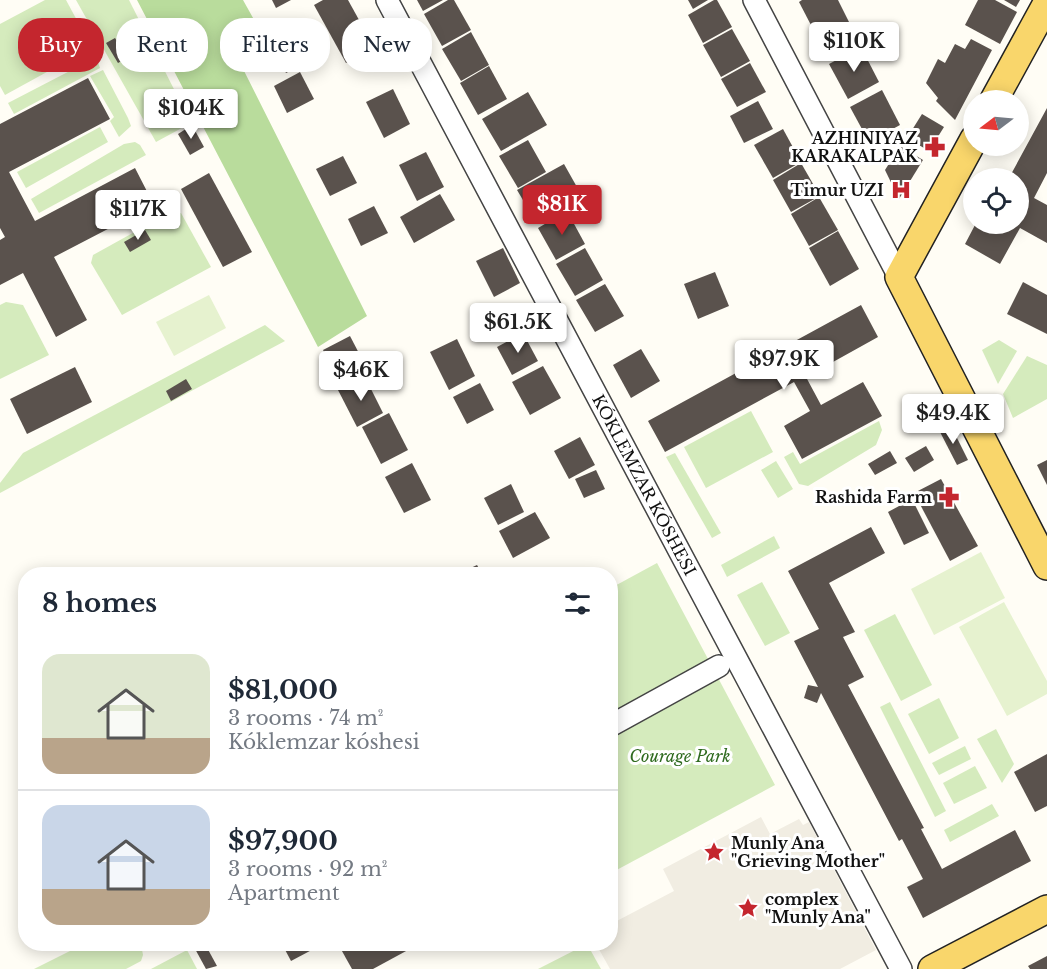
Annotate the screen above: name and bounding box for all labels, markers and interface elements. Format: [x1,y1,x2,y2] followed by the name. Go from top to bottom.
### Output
[18,18,104,72] chip: Buy
[116,18,208,72] chip: Rent
[220,18,330,72] chip: Filters
[342,18,432,72] chip: New
[812,22,896,73] pin: $110K
[823,29,885,53] text: $110K
[149,89,233,140] pin: $104K
[963,90,1029,156] north arrow
[963,90,1029,234] map controls
[158,96,224,120] text: $104K
[791,128,919,166] place label: AZHINIYAZ KARAKALPAK
[923,135,947,159] pharmacy icon: AZHINIYAZ KARAKALPAK
[963,168,1029,234] button: locate
[889,178,913,202] hospital icon: Timur UZI
[790,180,884,200] place label: Timur UZI
[526,185,598,236] pin: $81K
[96,190,180,241] pin: $117K
[537,192,587,216] text: $81K
[109,197,167,221] text: $117K
[469,303,567,354] pin: $61.5K
[484,310,552,334] text: $61.5K
[735,340,833,391] pin: $97.9K
[749,347,819,371] text: $97.9K
[325,351,397,402] pin: $46K
[333,358,389,382] text: $46K
[588,391,700,579] street label: KÓKLEMZAR KÓSHESI
[904,394,1002,445] pin: $49.4K
[916,401,990,425] text: $49.4K
[937,485,961,509] pharmacy icon: Rashida Farm
[815,487,932,507] place label: Rashida Farm
[42,587,157,619] text: 8 homes
[561,587,594,620] icon: filters
[228,674,338,706] text: $81,000
[90,678,162,750] icon: home
[228,706,384,730] text: 3 rooms · 74 m²
[228,730,420,754] text: Kóklemzar kóshesi
[629,746,731,766] park label: Courage Park
[228,825,338,857] text: $97,900
[90,829,162,901] icon: home
[731,833,885,871] place label: Munly Ana "Grieving Mother"
[702,840,726,864] place icon: Munly Ana "Grieving Mother"
[228,857,387,881] text: 3 rooms · 92 m²
[228,881,339,905] text: Apartment
[765,889,871,927] place label: complex "Munly Ana"
[736,896,760,920] place icon: complex "Munly Ana"

